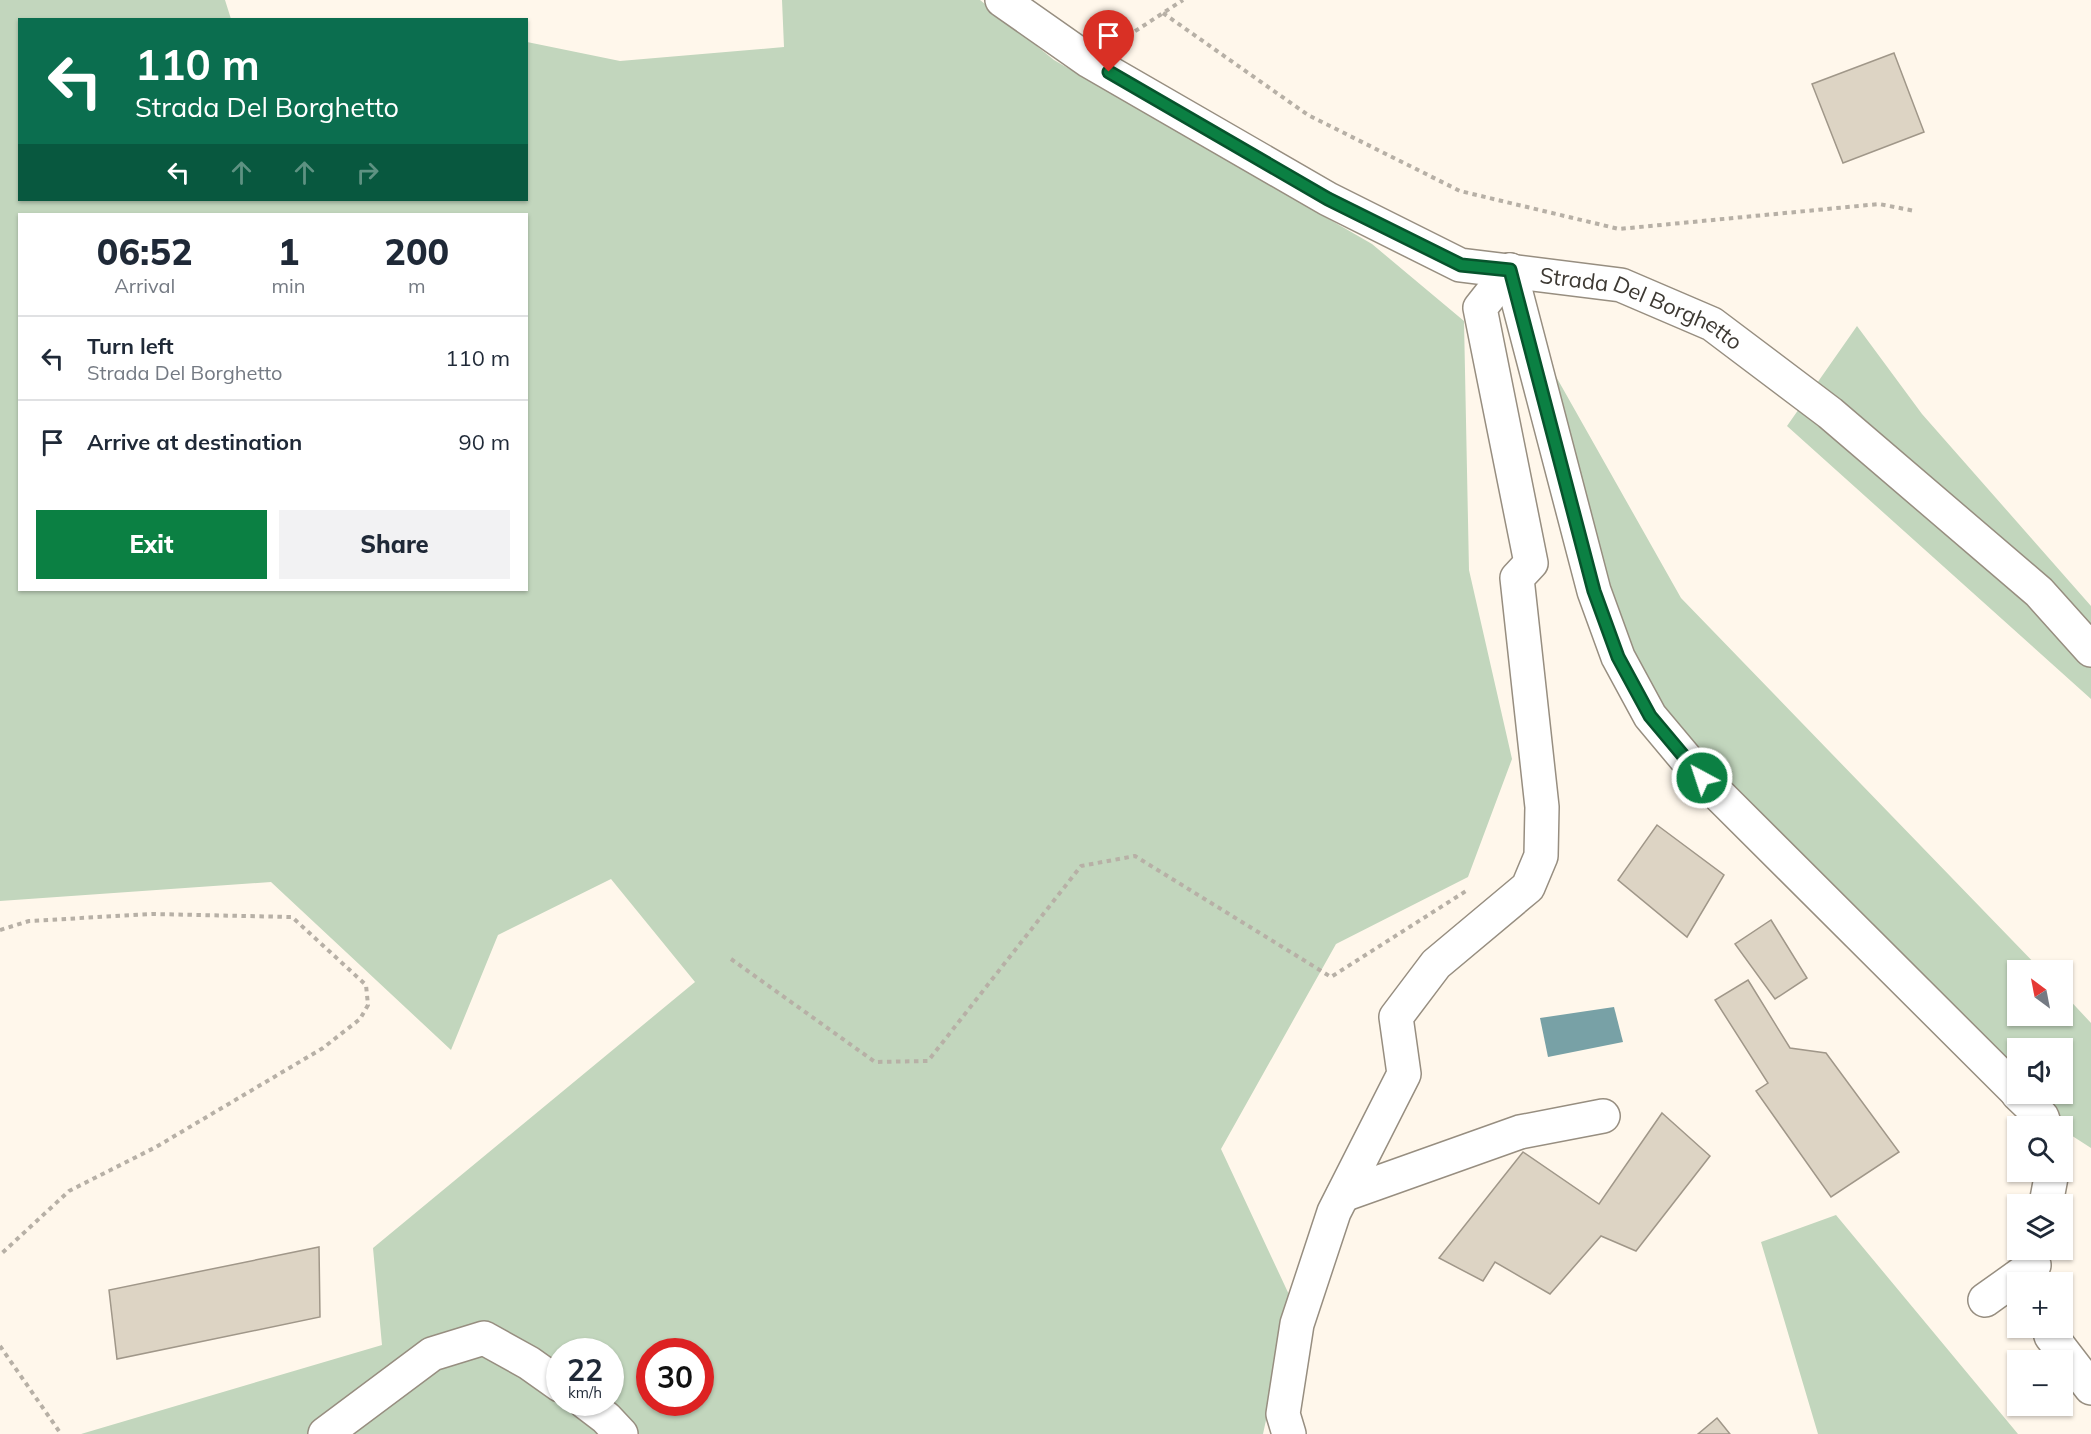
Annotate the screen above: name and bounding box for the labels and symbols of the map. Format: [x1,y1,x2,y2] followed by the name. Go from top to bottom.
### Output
[1083,10,1134,72] pin
[1538,261,1748,356] street label: Strada Del Borghetto
[1670,746,1734,810] position arrow
[2007,960,2073,1026] north arrow
[636,1338,714,1416] speed limit sign: 30

